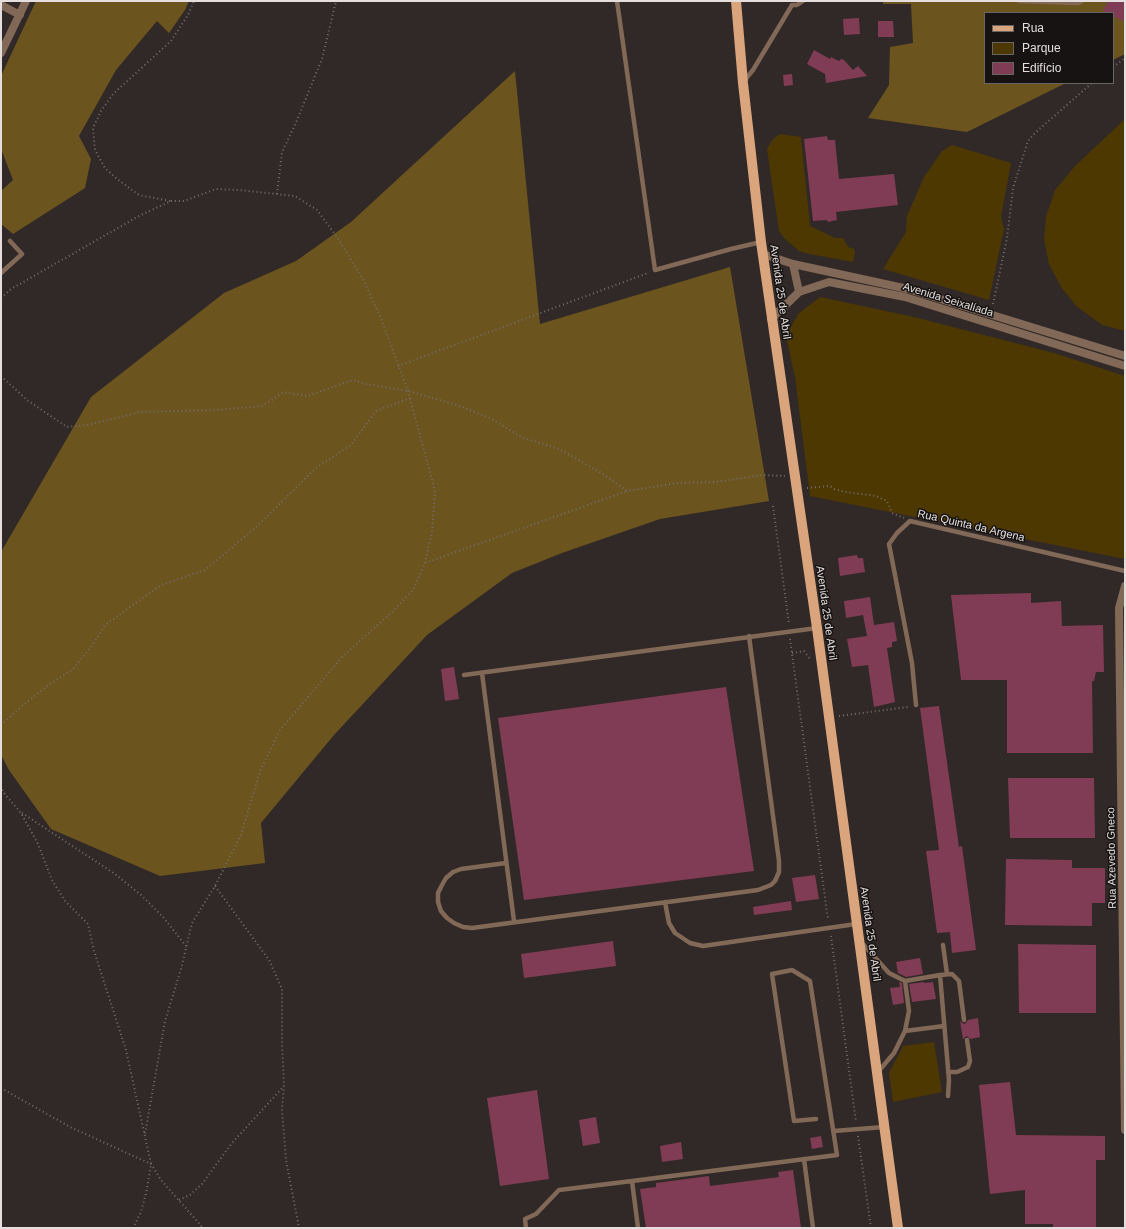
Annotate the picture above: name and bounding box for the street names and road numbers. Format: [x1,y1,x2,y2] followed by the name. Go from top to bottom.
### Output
[767,244,793,340] street label: Avenida 25 de Abril
[901,280,995,320] street label: Avenida Seixalíada
[916,507,1026,545] street label: Rua Quinta da Argena
[813,565,839,661] street label: Avenida 25 de Abril
[1105,807,1119,909] street label: Rua Azevedo Gneco
[857,886,883,982] street label: Avenida 25 de Abril

